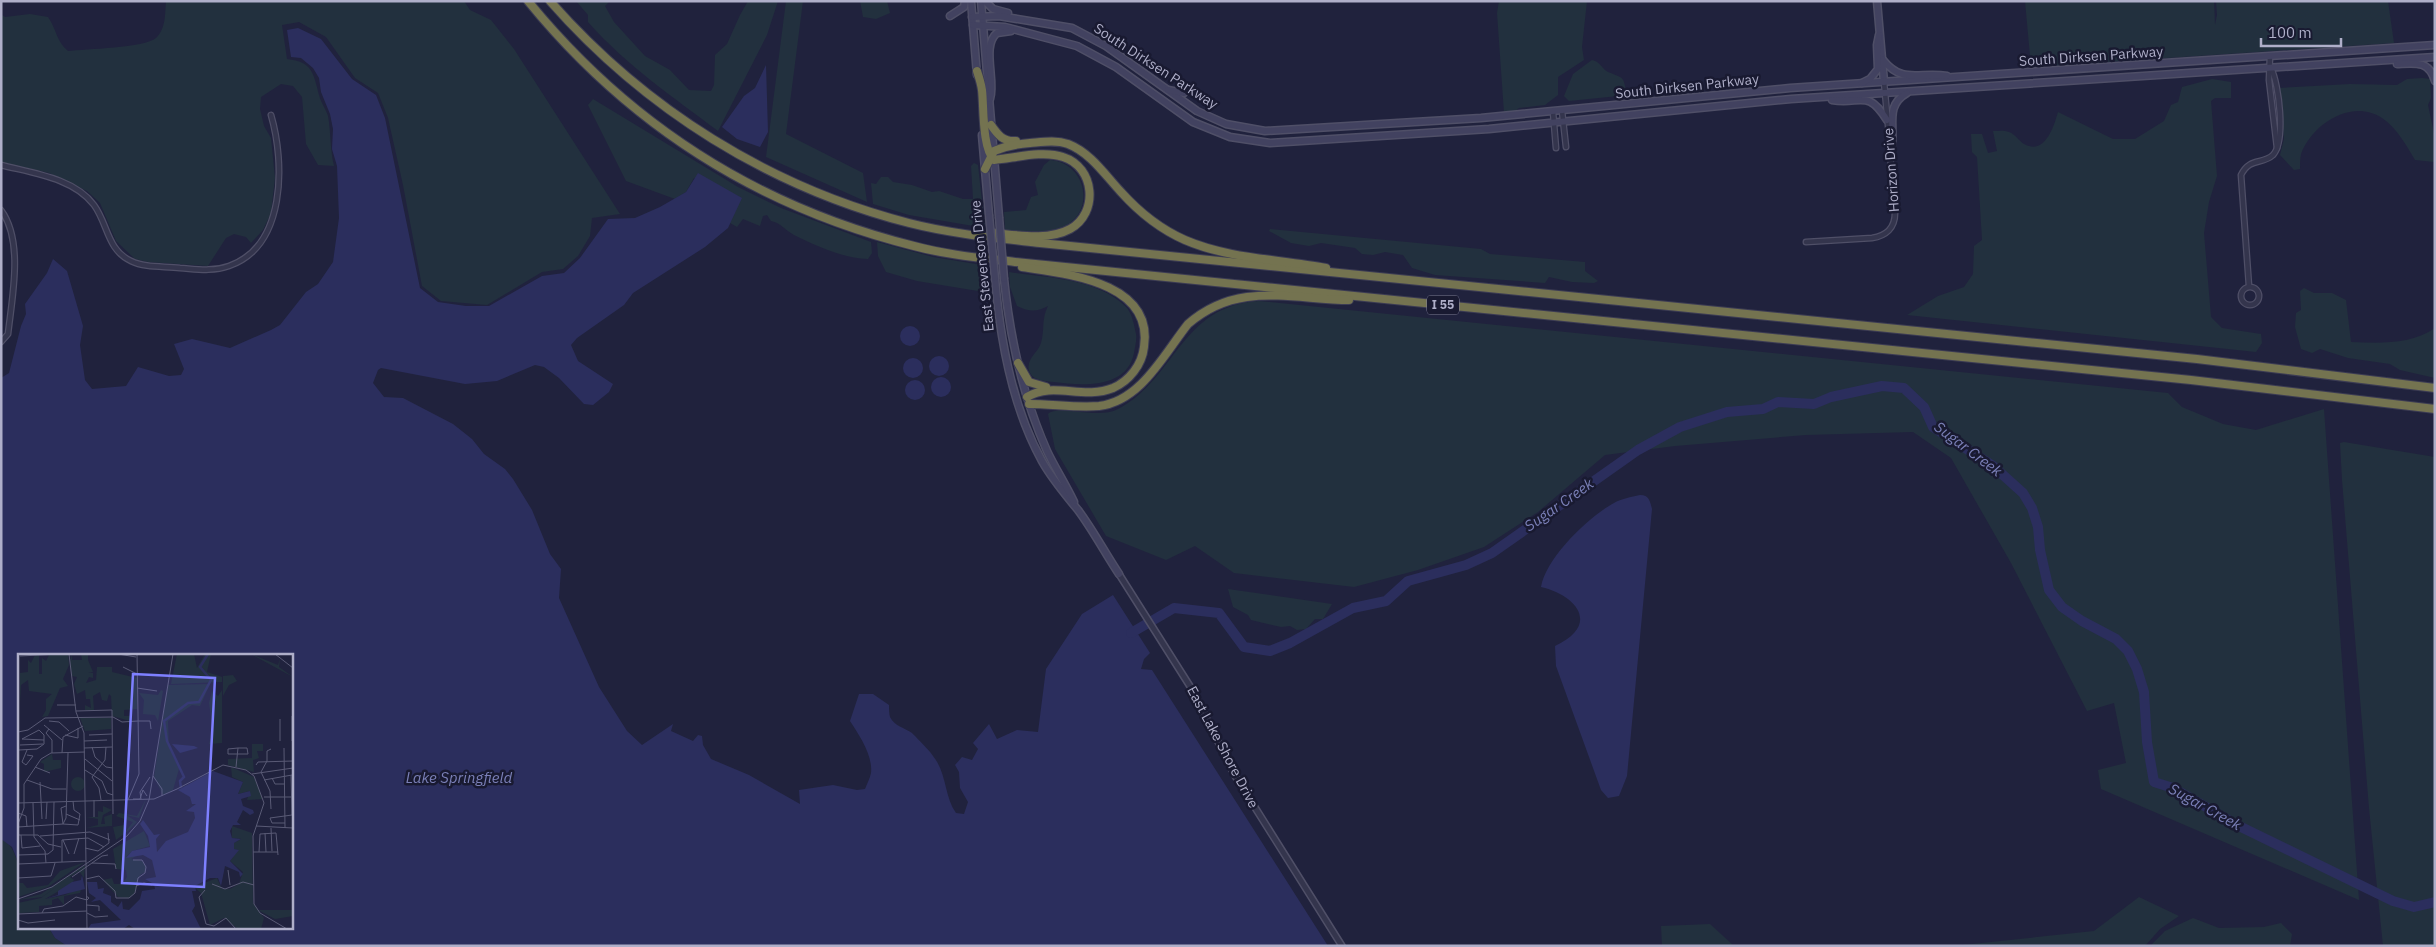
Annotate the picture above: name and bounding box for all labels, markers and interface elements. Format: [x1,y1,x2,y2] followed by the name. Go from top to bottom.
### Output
[2261,15,2341,47] scale bar
[1091,19,1221,113] street label: South Dirksen Parkway
[2268,23,2312,42] text: 100 m
[2018,42,2164,70] street label: South Dirksen Parkway
[1614,69,1760,103] street label: South Dirksen Parkway
[1879,127,1903,213] street label: Horizon Drive
[966,199,998,333] street label: East Stevenson Drive
[1427,296,1459,314] road number: I 55
[1931,417,2006,480] water label: Sugar Creek
[1521,474,1597,535] water label: Sugar Creek
[18,654,292,930] inset map
[1183,683,1263,811] street label: East Lake Shore Drive
[406,768,512,787] water label: Lake Springfield
[2166,779,2245,834] water label: Sugar Creek

